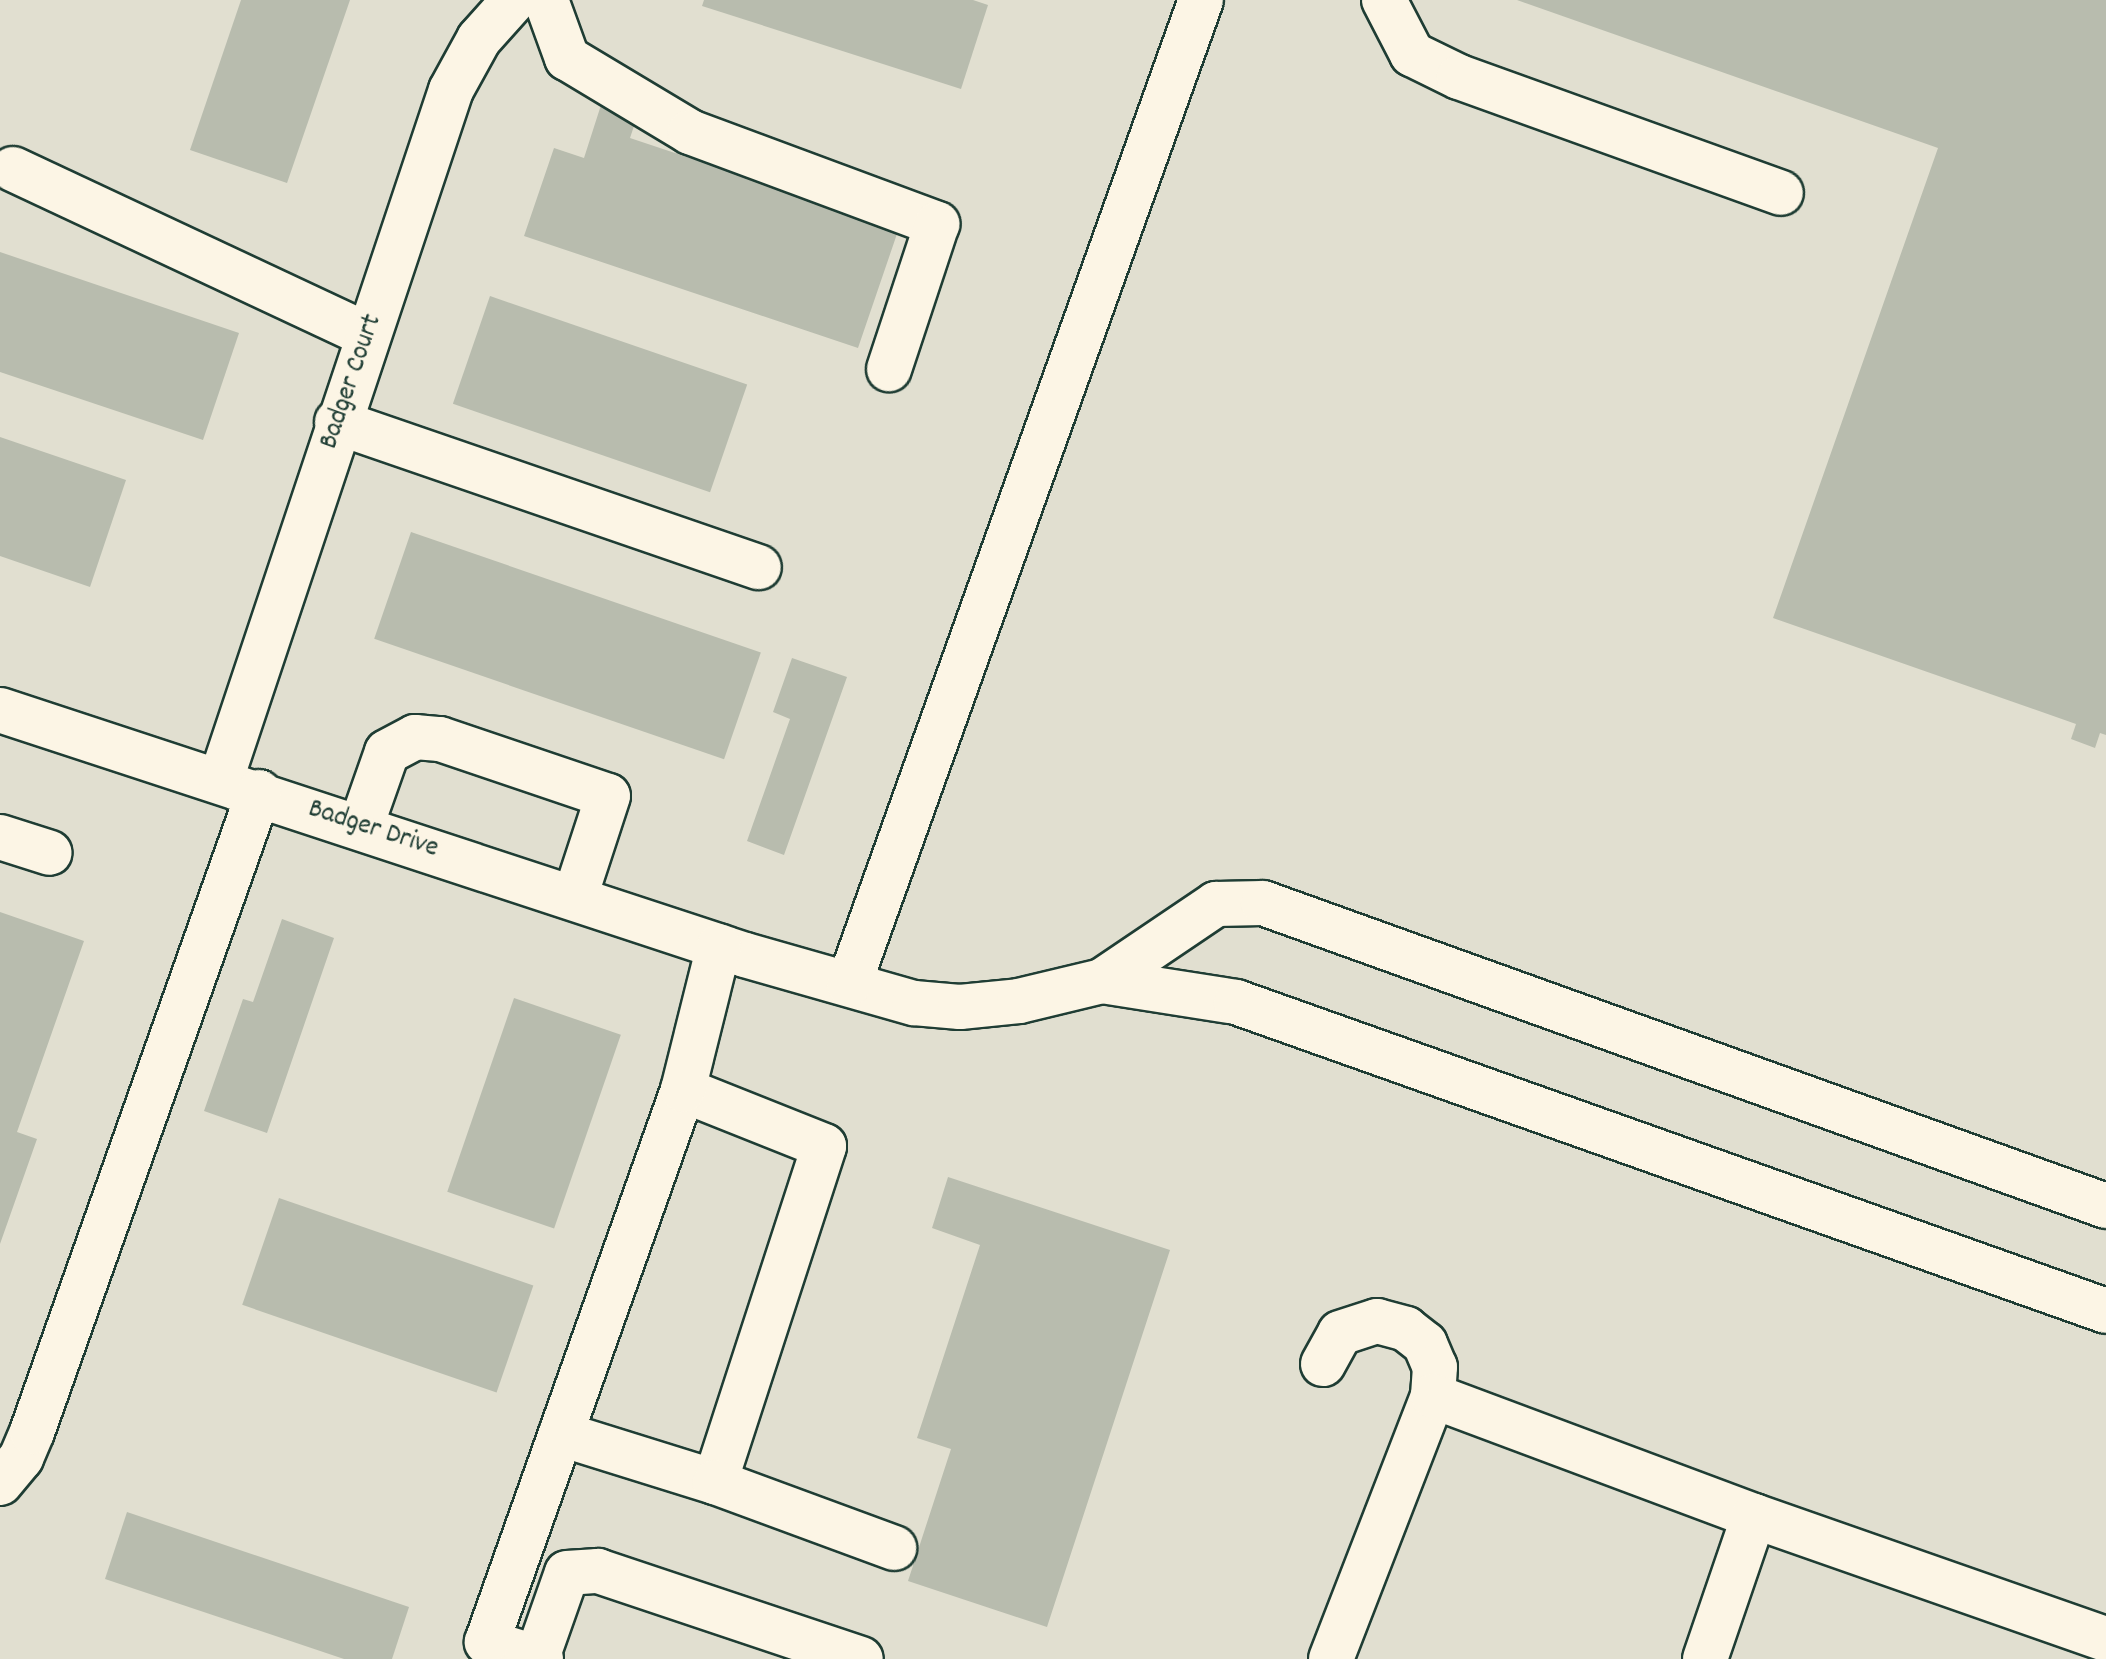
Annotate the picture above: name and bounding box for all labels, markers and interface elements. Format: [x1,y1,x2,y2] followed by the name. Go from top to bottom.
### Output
[313,310,391,454] street label: Badger Court
[304,793,442,867] street label: Badger Drive

